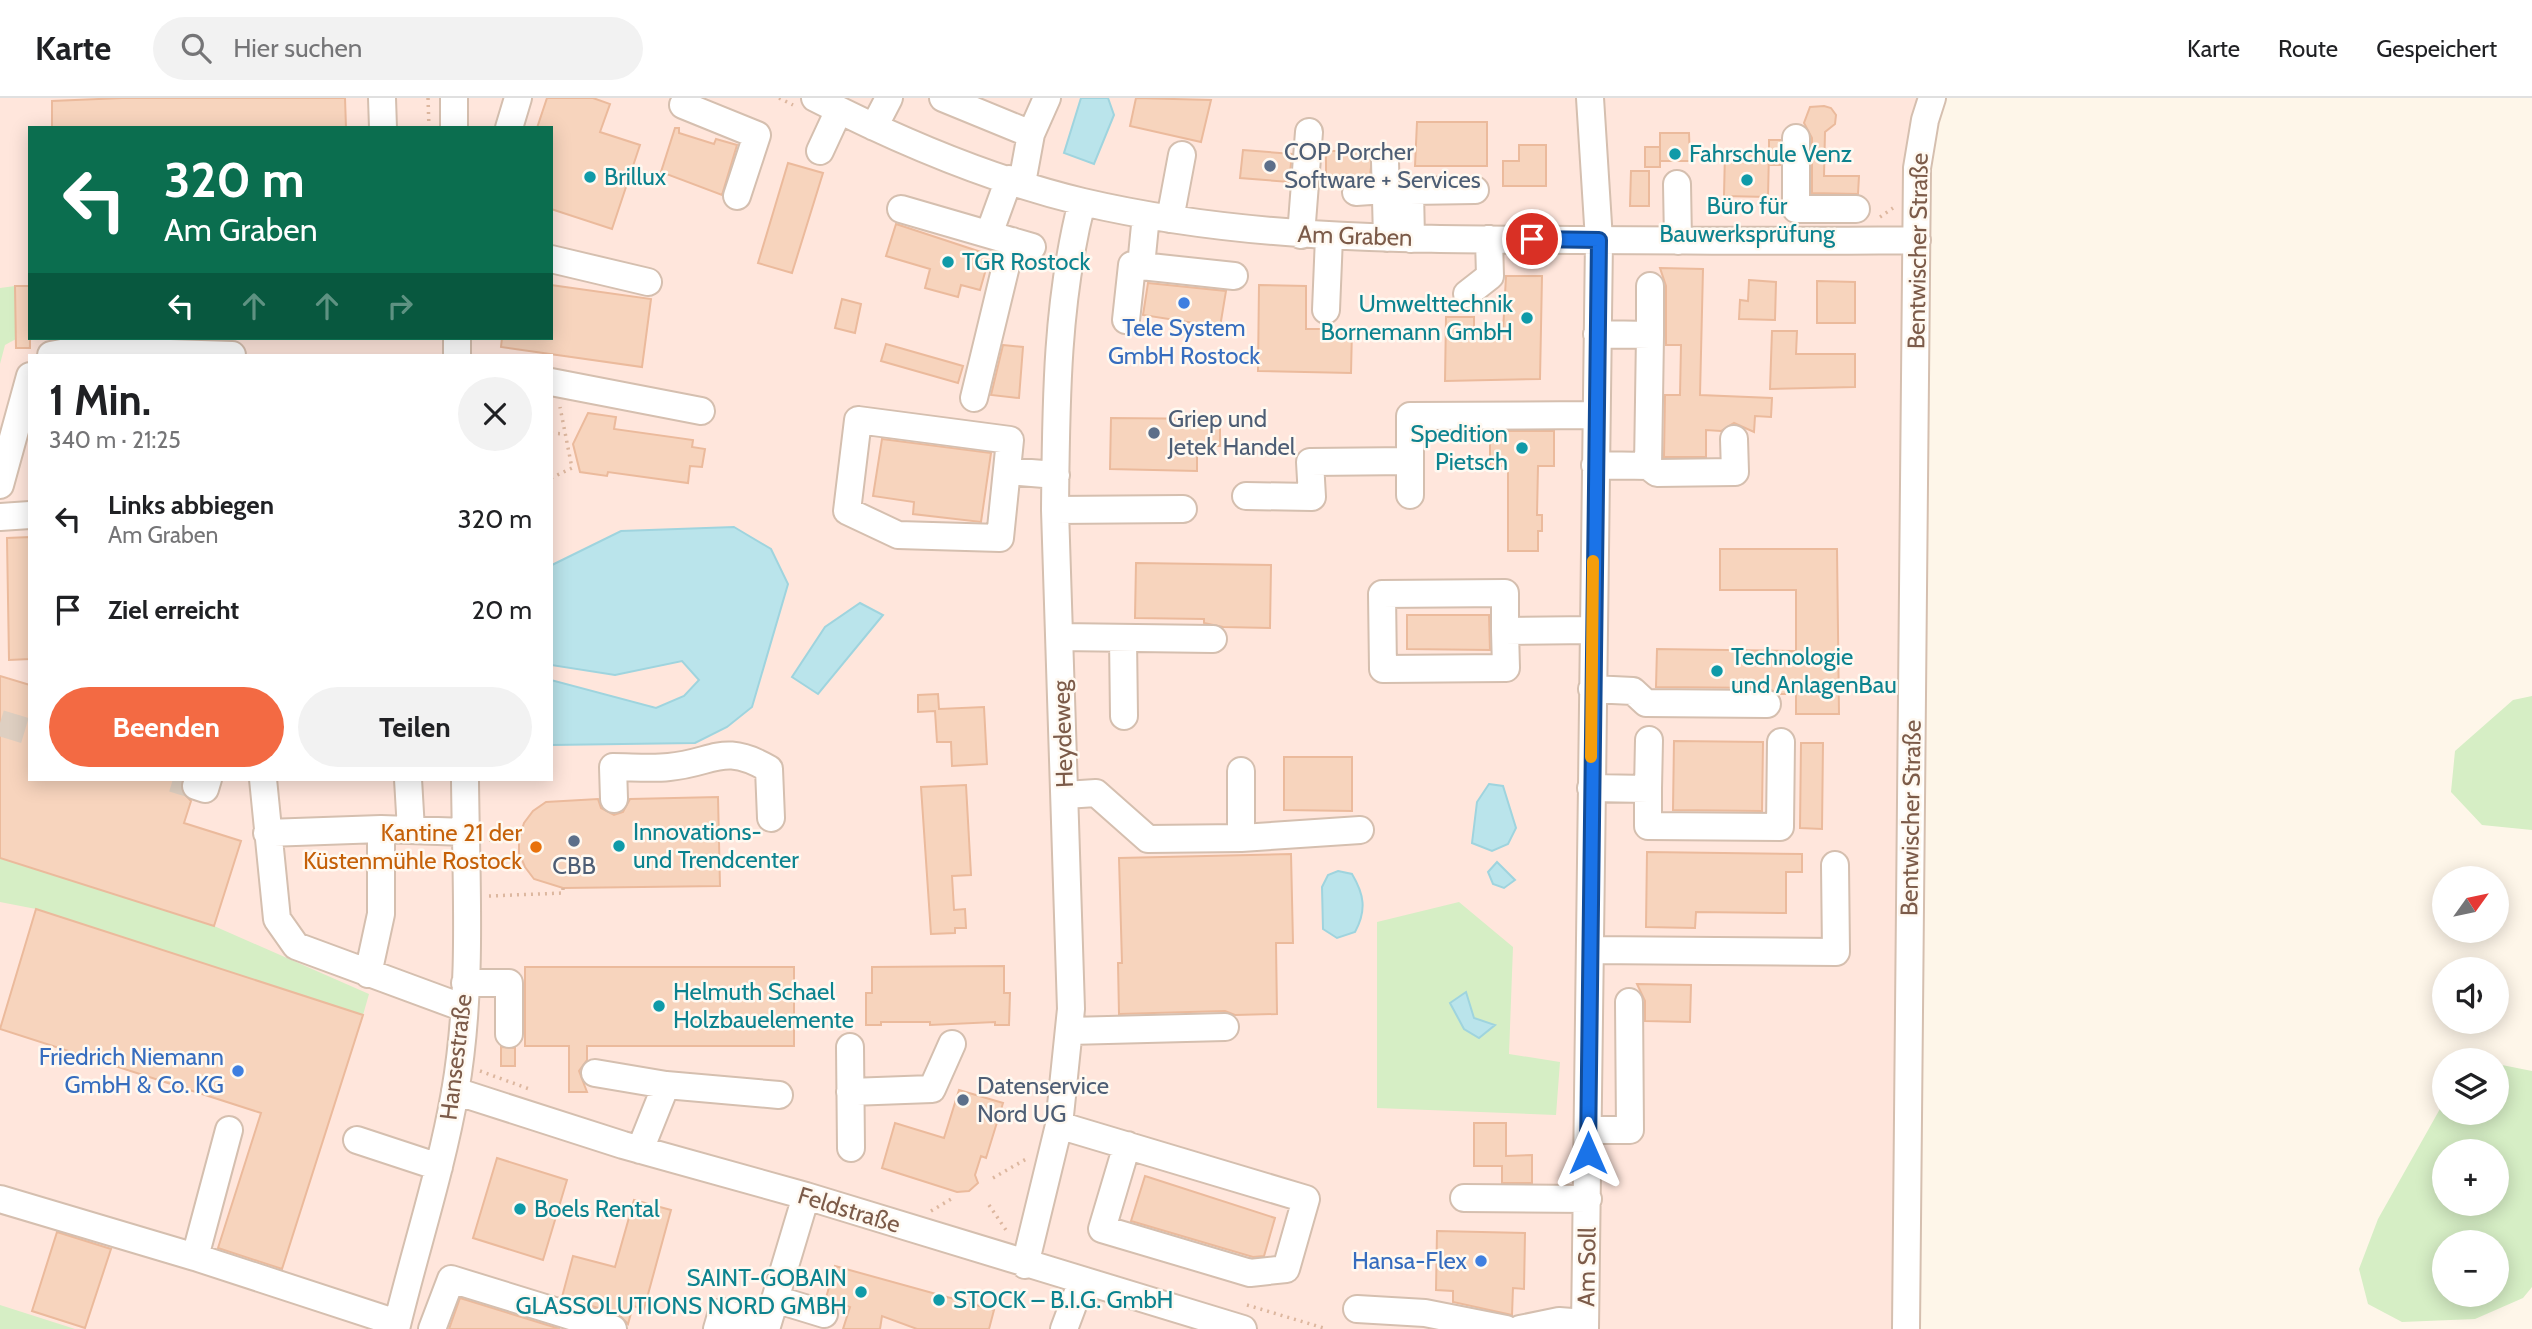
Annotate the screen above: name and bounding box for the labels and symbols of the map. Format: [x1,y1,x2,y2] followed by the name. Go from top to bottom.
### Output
[1284,137,1481,194] place label: COP Porcher Software + Services
[1689,139,1852,168] place label: Fahrschule Venz
[1667,146,1683,162] marker: Fahrschule Venz
[1901,153,1934,349] street label: Bentwischer Straße
[1262,158,1278,174] marker: COP Porcher Software + Services
[604,162,667,191] place label: Brillux
[582,169,598,185] marker: Brillux
[1739,172,1755,188] marker: Büro für Bauwerksprüfung
[1659,191,1836,248] place label: Büro für Bauwerksprüfung
[1502,209,1562,269] pin
[1297,219,1413,252] street label: Am Graben
[962,247,1090,276] place label: TGR Rostock
[940,254,956,270] marker: TGR Rostock
[1321,289,1513,346] place label: Umwelttechnik Bornemann GmbH
[1176,295,1192,311] marker: Tele System GmbH Rostock
[1519,310,1535,326] marker: Umwelttechnik Bornemann GmbH
[1108,313,1260,370] place label: Tele System GmbH Rostock
[1167,404,1296,461] place label: Griep und Jetek Handel
[1410,419,1508,476] place label: Spedition Pietsch
[1146,425,1162,441] marker: Griep und Jetek Handel
[1514,440,1530,456] marker: Spedition Pietsch
[1731,642,1897,699] place label: Technologie und AnlagenBau
[1709,663,1725,679] marker: Technologie und AnlagenBau
[1046,679,1079,788] street label: Heydeweg
[1894,720,1927,916] street label: Bentwischer Straße
[633,817,799,874] place label: Innovations- und Trendcenter
[303,818,522,875] place label: Kantine 21 der Küstenmühle Rostock
[566,833,582,849] marker: CBB
[611,838,627,854] marker: Innovations- und Trendcenter
[528,839,544,855] marker: Kantine 21 der Küstenmühle Rostock
[552,851,596,880] place label: CBB
[2432,866,2510,943] north arrow
[673,977,854,1034] place label: Helmuth Schael Holzbauelemente
[433,992,478,1122] street label: Hansestraße
[651,998,667,1014] marker: Helmuth Schael Holzbauelemente
[39,1042,224,1099] place label: Friedrich Niemann GmbH & Co. KG
[230,1063,246,1079] marker: Friedrich Niemann GmbH & Co. KG
[977,1071,1109,1128] place label: Datenservice Nord UG
[955,1092,971,1108] marker: Datenservice Nord UG
[1551,1116,1625,1190] position arrow
[794,1180,904,1239] street label: Feldstraße
[534,1194,660,1223] place label: Boels Rental
[512,1201,528,1217] marker: Boels Rental
[1571,1227,1602,1307] street label: Am Soll
[1352,1246,1468,1275] place label: Hansa-Flex
[1473,1253,1489,1269] marker: Hansa-Flex
[515,1263,847,1320] place label: SAINT-GOBAIN GLASSOLUTIONS NORD GMBH
[853,1284,869,1300] marker: SAINT-GOBAIN GLASSOLUTIONS NORD GMBH
[953,1285,1173,1314] place label: STOCK – B.I.G. GmbH
[931,1292,947,1308] marker: STOCK – B.I.G. GmbH

